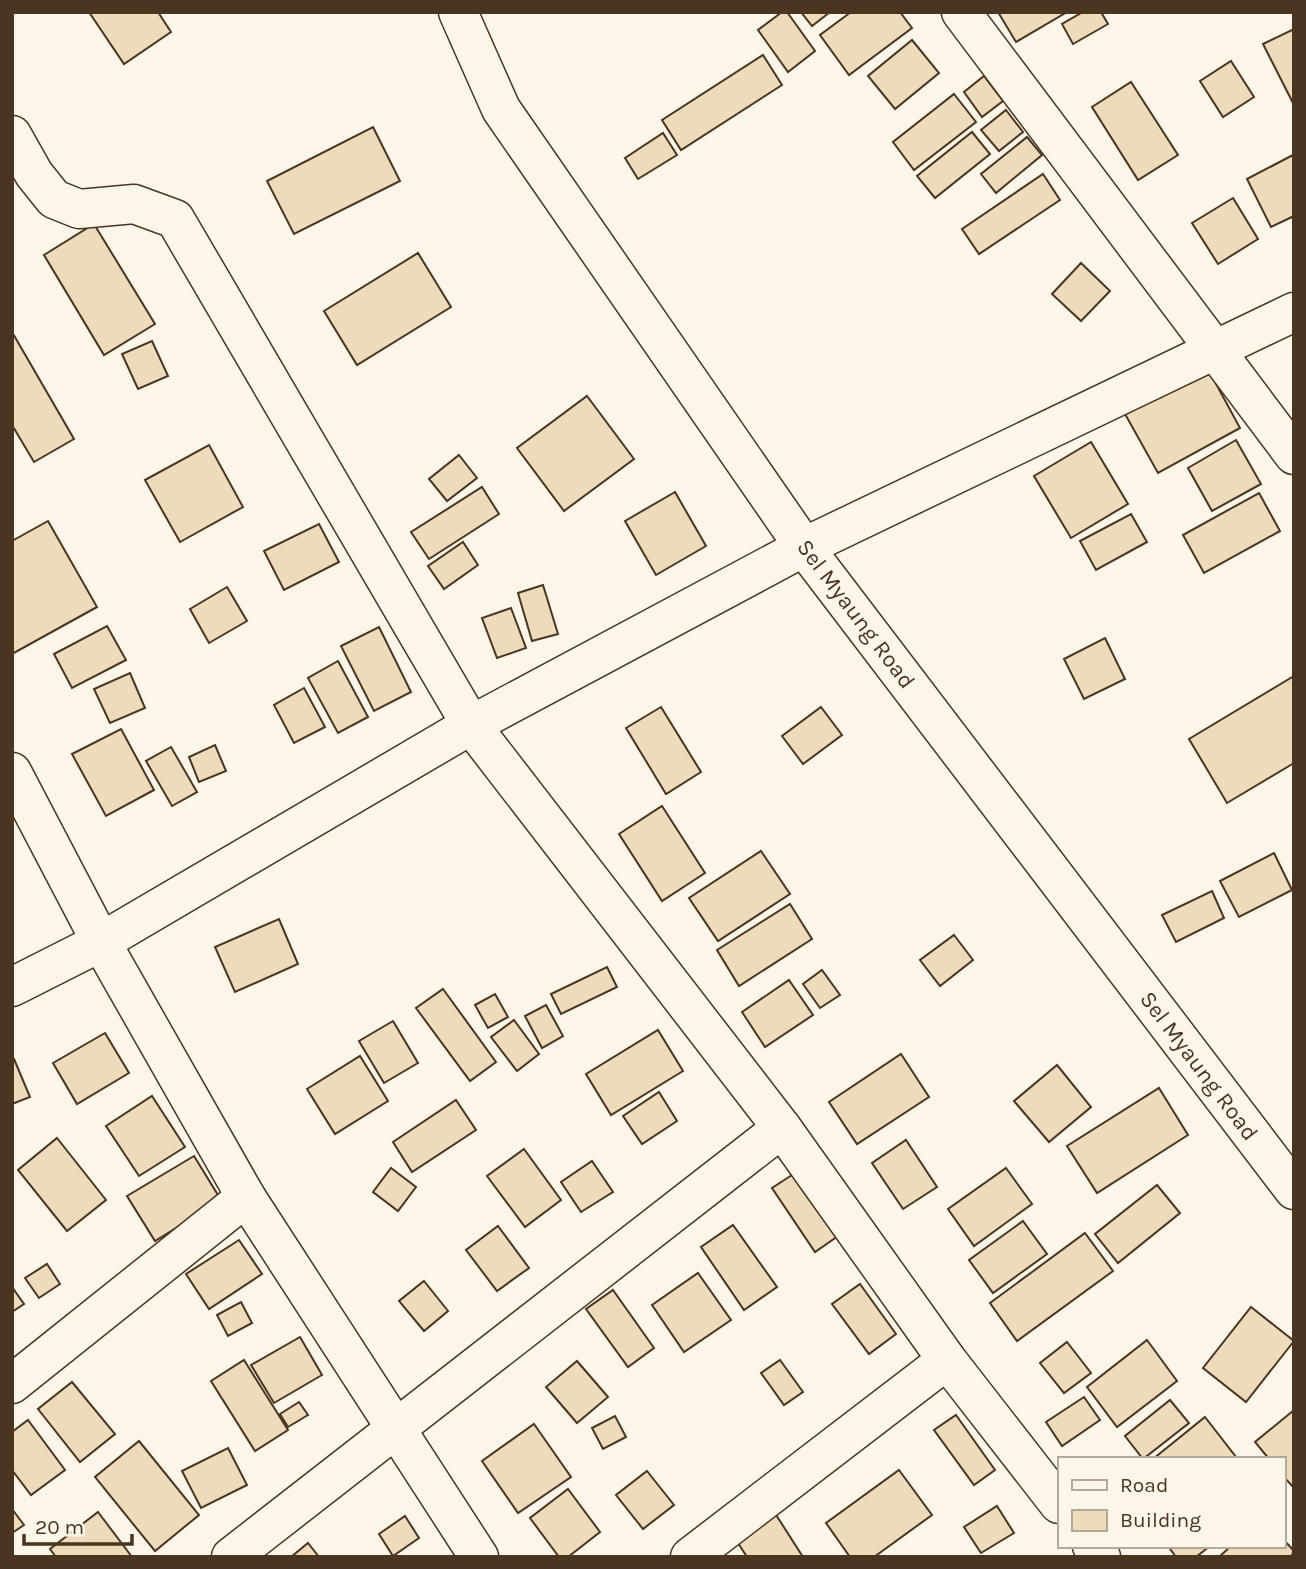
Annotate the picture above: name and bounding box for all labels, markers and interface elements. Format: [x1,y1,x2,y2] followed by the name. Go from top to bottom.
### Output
[791,534,921,694] street label: Sel Myaung Road
[1134,986,1264,1146] street label: Sel Myaung Road
[1058,1457,1285,1548] legend
[1120,1473,1168,1497] text: Road
[24,1502,133,1546] scale bar
[1120,1508,1201,1532] text: Building
[35,1515,84,1539] text: 20 m

